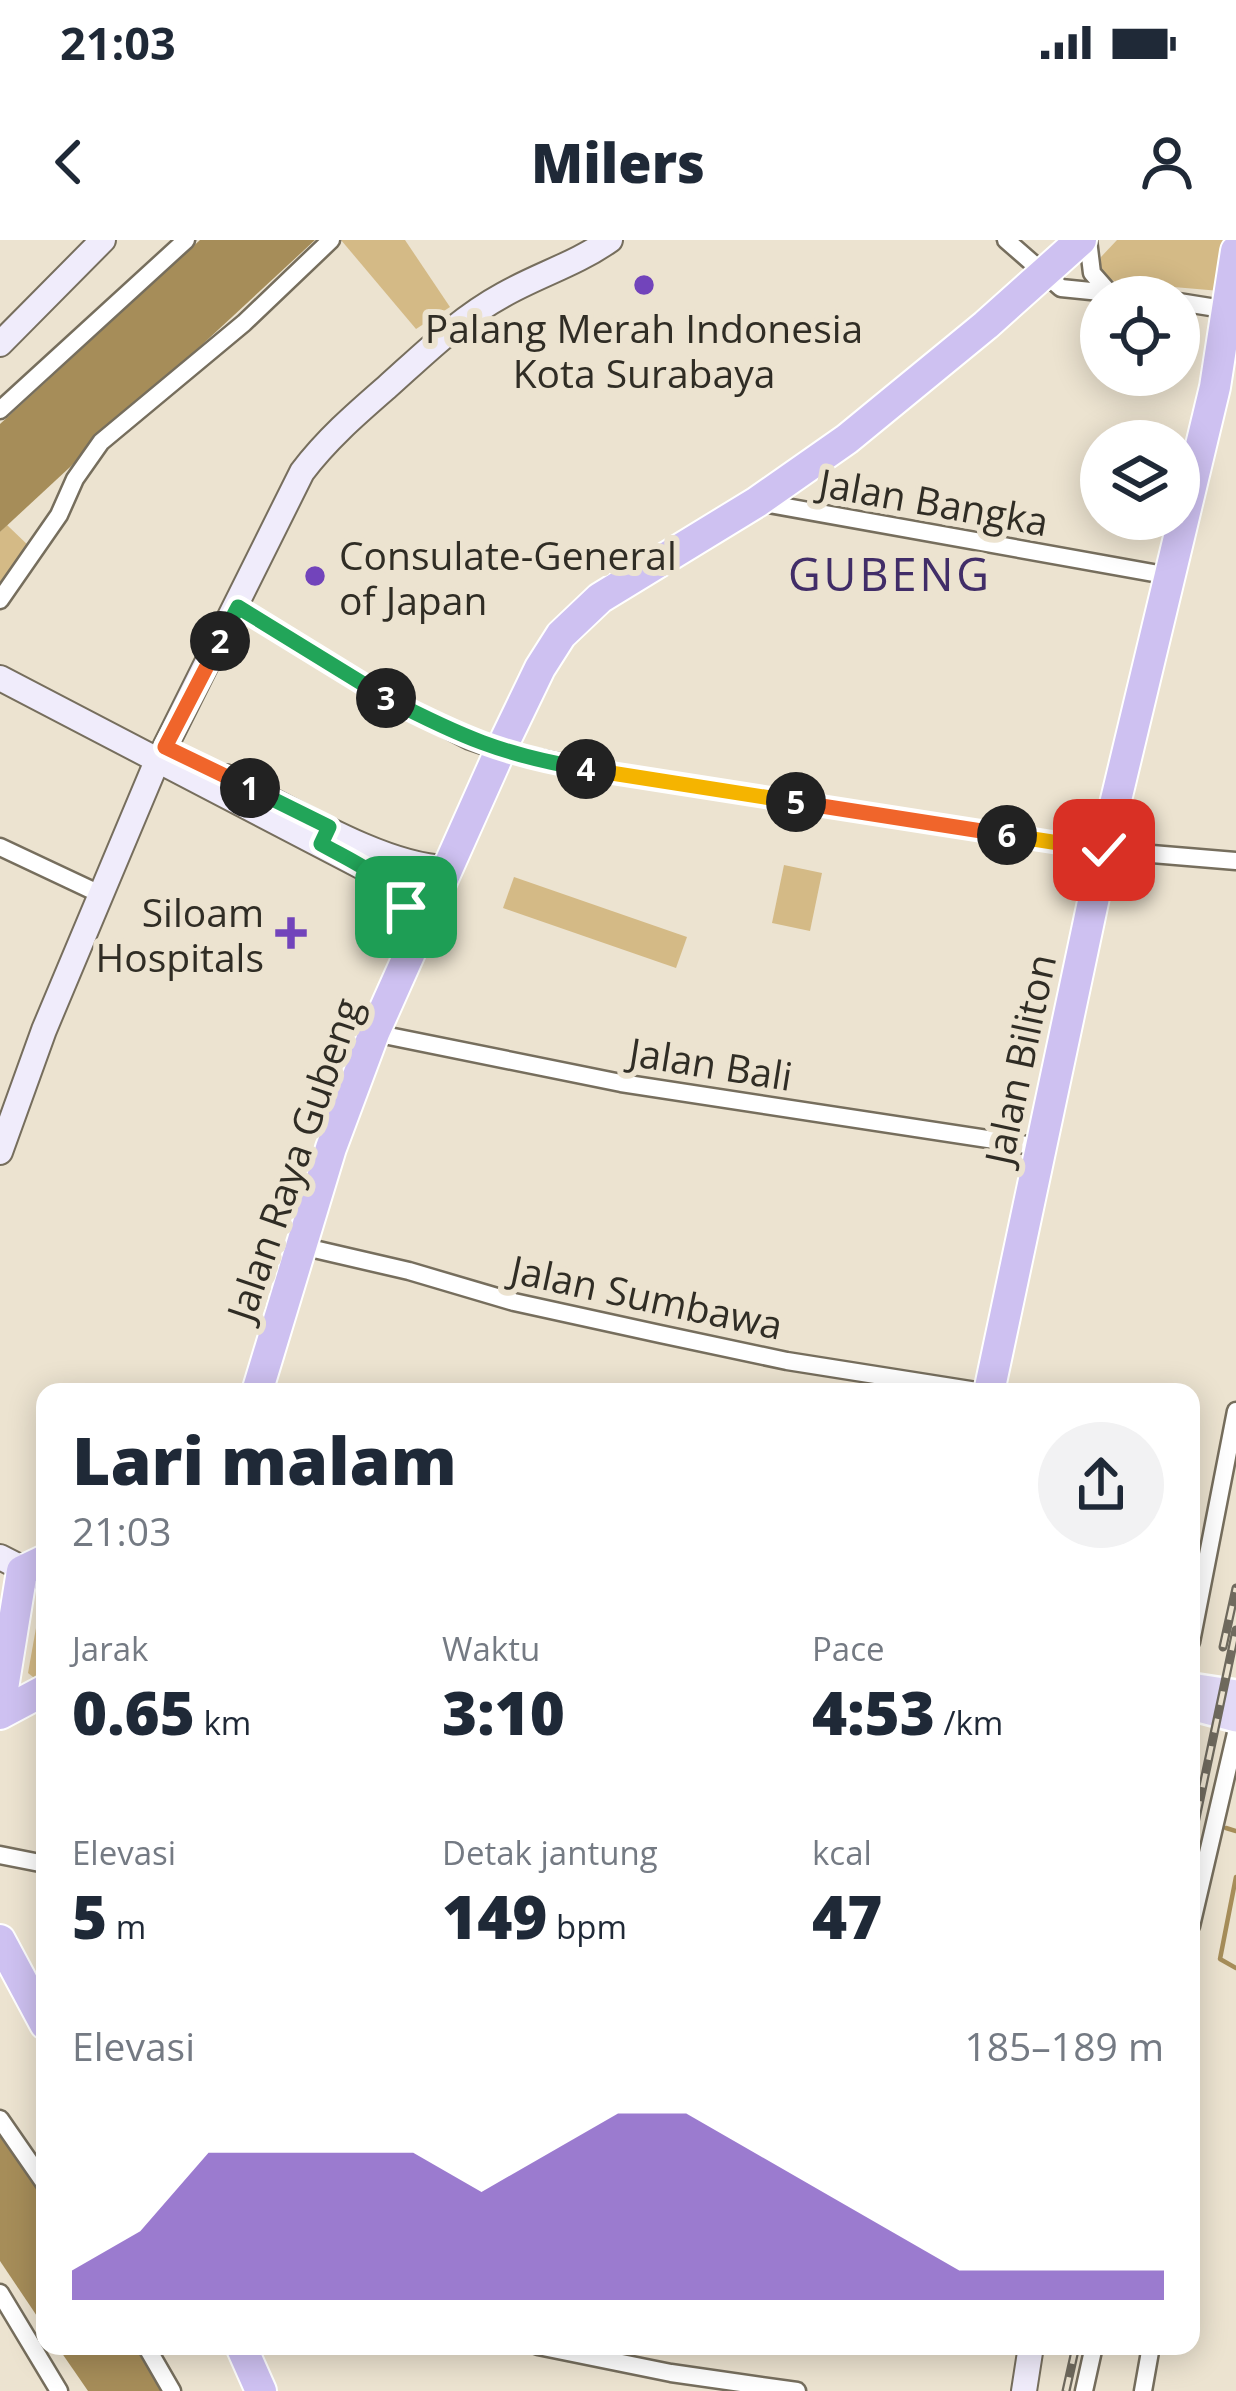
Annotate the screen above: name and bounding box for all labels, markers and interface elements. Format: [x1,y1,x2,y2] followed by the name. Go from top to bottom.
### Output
[60,12,176,73] text: 21:03
[531,125,705,199] text: Milers
[36,129,102,195] icon: back
[1134,129,1200,195] icon: person
[631,272,657,298] marker: Palang Merah Indonesia Kota Surabaya
[1080,276,1200,540] map controls
[1080,276,1200,396] button: locate
[425,301,863,399] place label: Palang Merah Indonesia Kota Surabaya
[1080,420,1200,540] button: layers
[811,454,1053,547] street label: Jalan Bangka
[339,528,677,626] place label: Consulate-General of Japan
[788,543,992,604] district label: GUBENG
[302,563,328,589] marker: Consulate-General of Japan
[190,611,250,671] pin: 2
[211,618,229,663] text: 2
[356,668,416,728] pin: 3
[377,675,395,720] text: 3
[556,739,616,799] pin: 4
[577,746,595,791] text: 4
[220,758,280,818] pin: 1
[241,765,259,810] text: 1
[766,772,826,832] pin: 5
[787,779,805,824] text: 5
[1053,799,1155,901] pin
[977,805,1037,865] pin: 6
[998,812,1016,857] text: 6
[1071,817,1137,883] icon: check
[355,856,457,958] pin
[373,874,439,940] icon: arrive
[95,885,264,983] place label: Siloam Hospitals
[275,917,307,949] marker: Siloam Hospitals
[970,949,1067,1173] street label: Jalan Biliton
[212,991,373,1331] street label: Jalan Raya Gubeng
[622,1023,796,1102] street label: Jalan Bali
[502,1240,788,1351] street label: Jalan Sumbawa
[72,1414,457,1504] text: Lari malam
[1038,1422,1164,1548] button: share
[72,1504,171,1557] text: 21:03
[72,1626,148,1671] text: Jarak
[442,1626,540,1671] text: Waktu
[812,1626,885,1671] text: Pace
[72,1671,195,1753] text: 0.65
[442,1671,565,1753] text: 3:10
[812,1671,935,1753] text: 4:53
[195,1700,251,1745] text: km
[935,1700,1003,1745] text: /km
[72,1830,176,1875] text: Elevasi
[442,1830,658,1875] text: Detak jantung
[812,1830,872,1875] text: kcal
[72,1875,107,1957] text: 5
[442,1875,547,1957] text: 149
[812,1875,882,1957] text: 47
[107,1904,146,1949] text: m
[547,1904,627,1949] text: bpm
[72,2019,195,2072] text: Elevasi
[964,2019,1164,2072] text: 185–189 m

